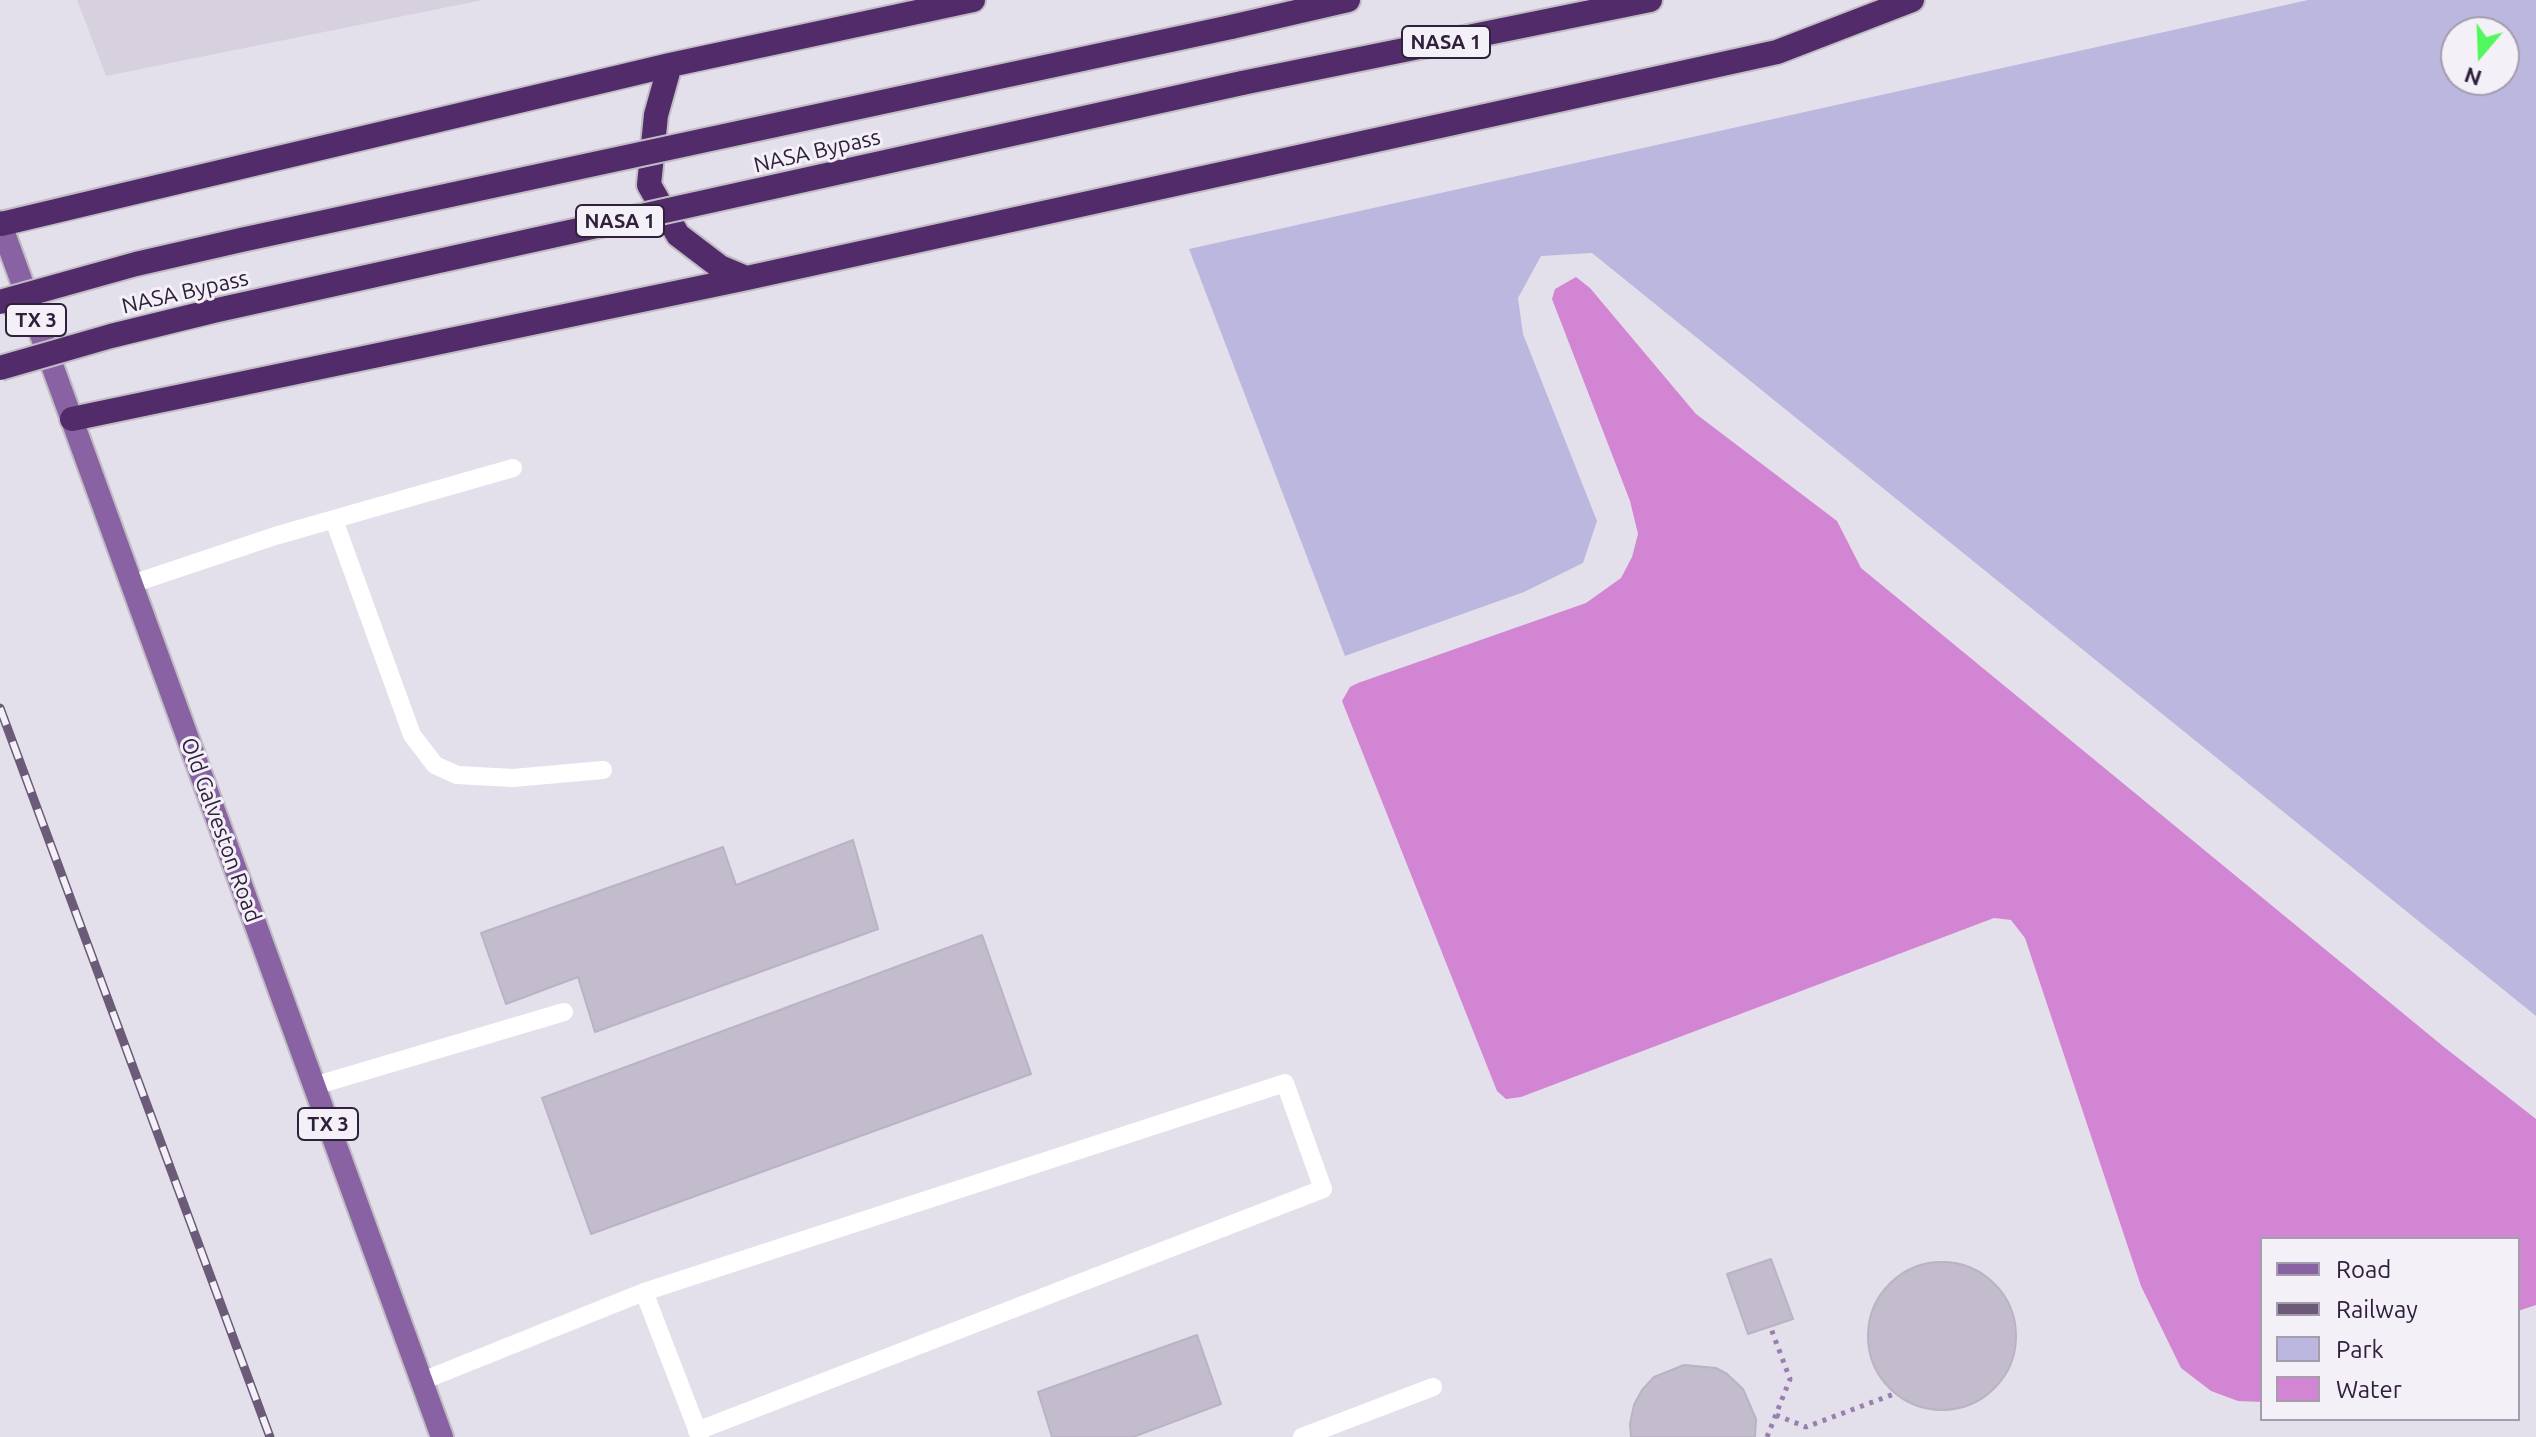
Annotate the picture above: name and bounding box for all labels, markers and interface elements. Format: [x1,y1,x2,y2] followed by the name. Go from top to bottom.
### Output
[2440,16,2520,96] north arrow
[1402,26,1490,58] road number: NASA 1
[2461,63,2485,92] text: N
[751,124,883,178] street label: NASA Bypass
[576,205,664,237] road number: NASA 1
[119,265,251,319] street label: NASA Bypass
[6,304,66,336] road number: TX 3
[175,734,267,926] street label: Old Galveston Road
[298,1108,358,1140] road number: TX 3
[2260,1237,2520,1421] legend
[2336,1256,2391,1283] text: Road
[2336,1296,2418,1323] text: Railway
[2336,1336,2384,1363] text: Park
[2336,1376,2402,1403] text: Water

